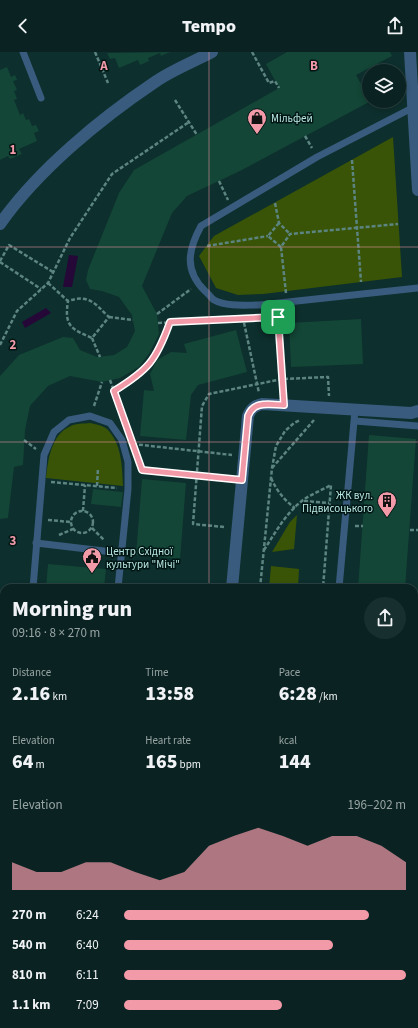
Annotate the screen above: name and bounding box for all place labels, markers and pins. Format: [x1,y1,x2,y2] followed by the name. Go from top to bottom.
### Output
[246,107,268,135] shop icon: Мільфей
[271,111,313,126] place label: Мільфей
[261,300,295,334] pin
[302,488,373,516] place label: ЖК вул. Підвисоцького
[376,490,398,518] building icon: ЖК вул. Підвисоцького
[106,544,180,572] place label: Центр Східної культури "Мічі"
[81,546,103,574] public building icon: Центр Східної культури "Мічі"

